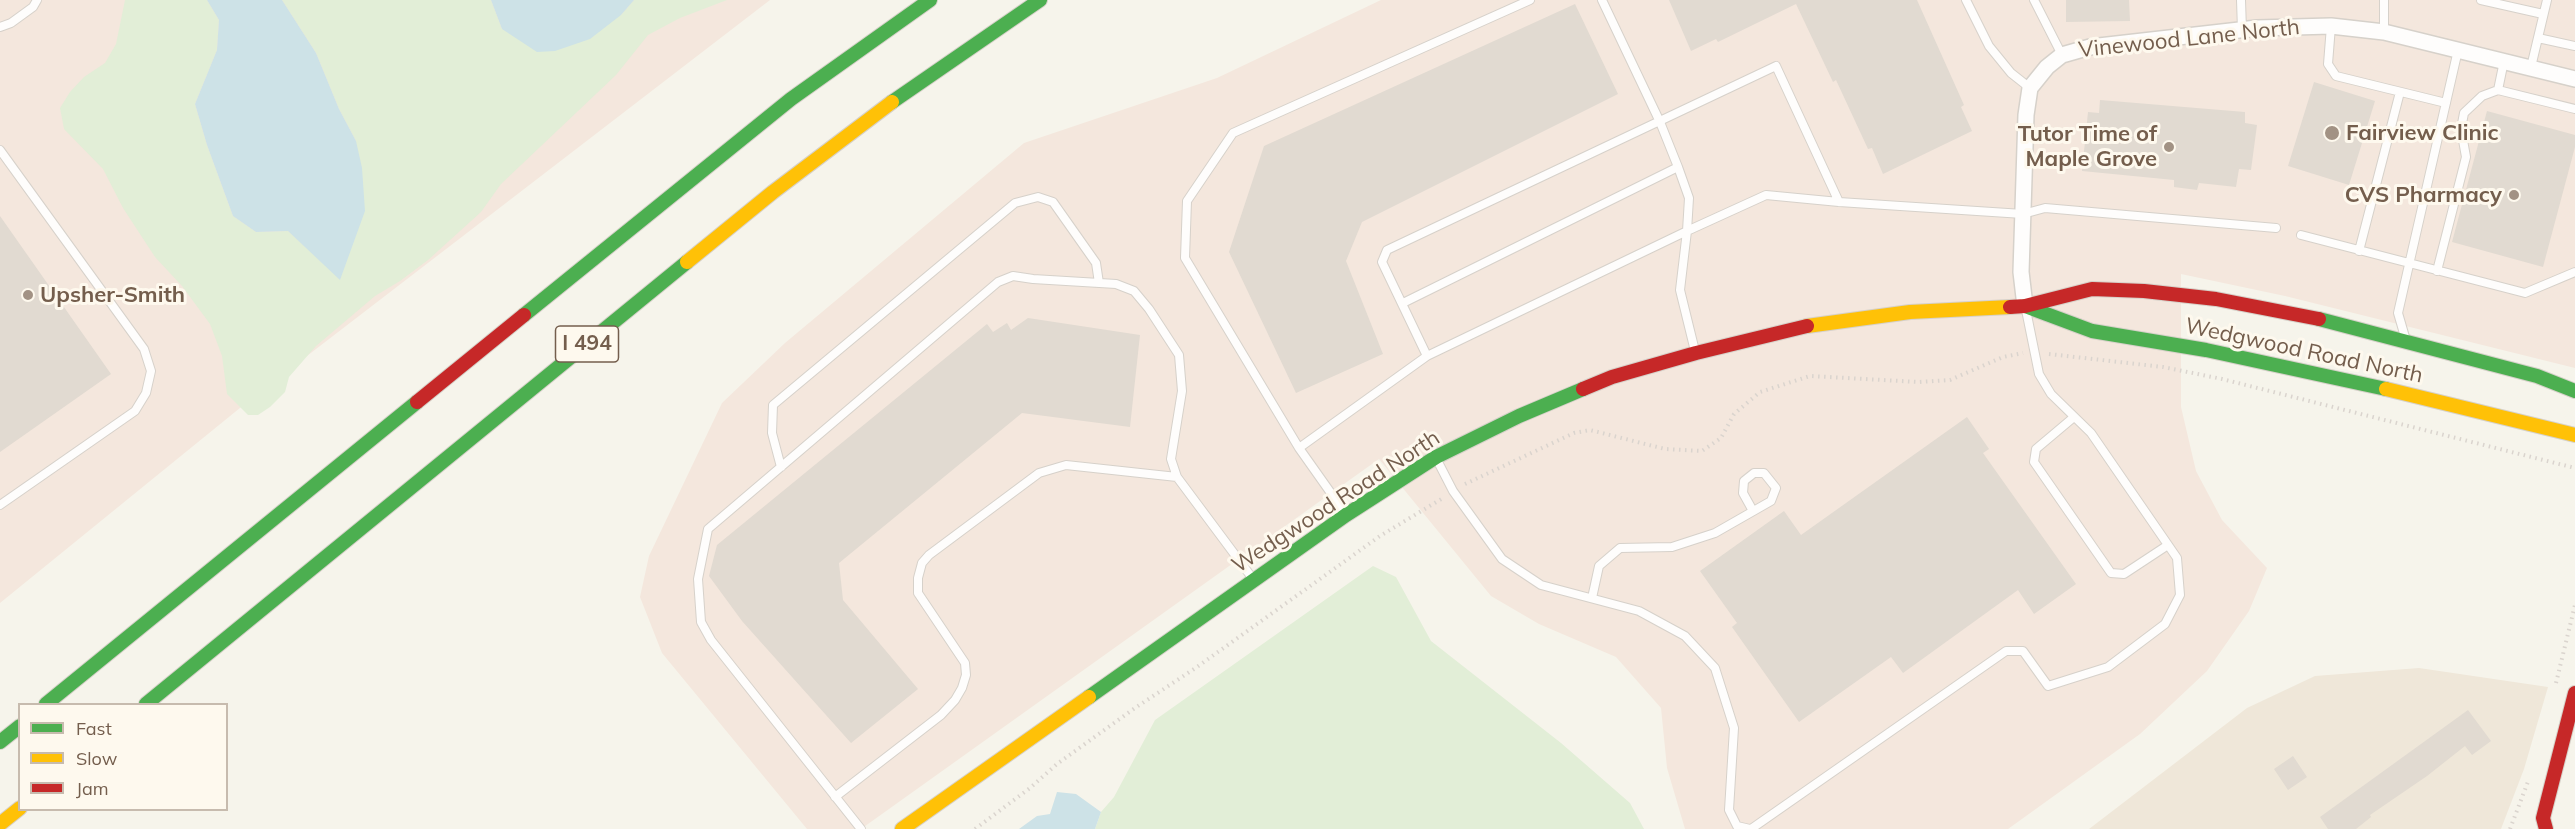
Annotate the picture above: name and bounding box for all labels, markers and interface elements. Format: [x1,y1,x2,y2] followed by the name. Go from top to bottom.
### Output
[2077,14,2301,64] street label: Vinewood Lane North
[2346,120,2499,146] place label: Fairview Clinic
[2018,121,2157,172] place label: Tutor Time of Maple Grove
[2323,124,2341,142] marker: Fairview Clinic
[2162,140,2176,154] marker: Tutor Time of Maple Grove
[2345,182,2502,208] place label: CVS Pharmacy
[2507,188,2521,202] marker: CVS Pharmacy
[40,282,185,308] place label: Upsher-Smith
[21,288,35,302] marker: Upsher-Smith
[2183,313,2425,389] street label: Wedgwood Road North
[556,326,618,362] road number: I 494
[1227,425,1445,579] street label: Wedgwood Road North
[18,703,228,811] legend
[76,717,112,740] text: Fast
[76,747,117,770] text: Slow
[76,777,109,800] text: Jam

